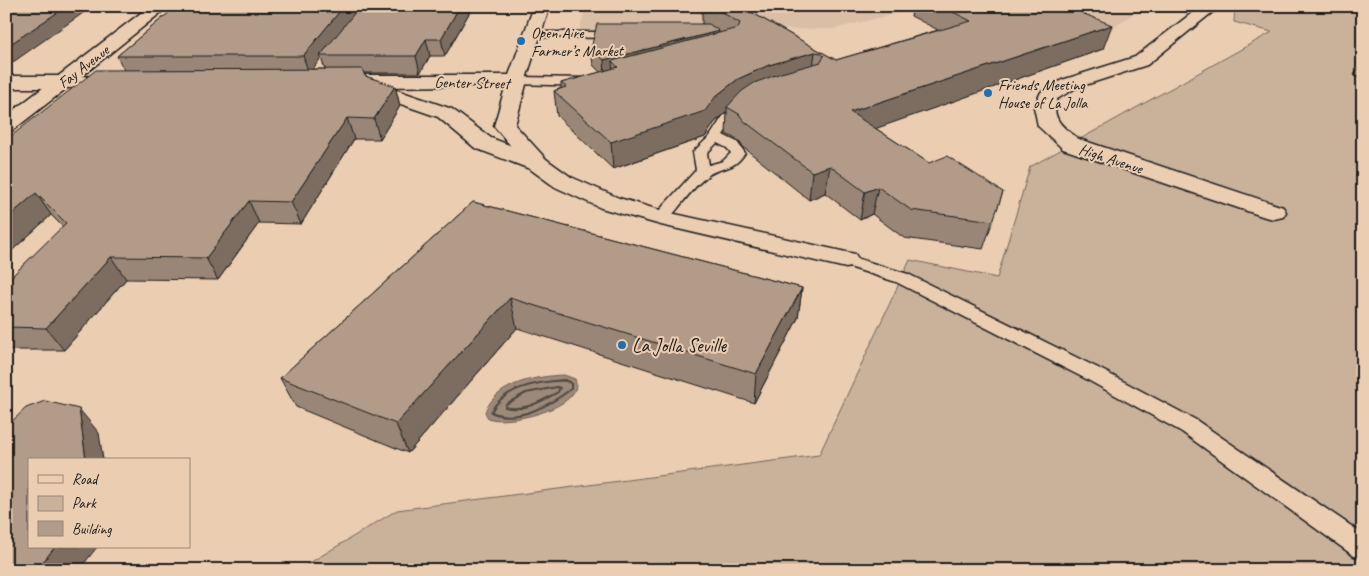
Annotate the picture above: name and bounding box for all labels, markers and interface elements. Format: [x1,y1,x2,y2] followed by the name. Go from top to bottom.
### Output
[531,23,625,61] place label: Open Aire Farmer’s Market
[515,35,527,47] marker: Open Aire Farmer’s Market
[54,39,115,93] street label: Fay Avenue
[434,72,512,94] street label: Genter Street
[998,75,1088,113] place label: Friends Meeting House of La Jolla
[982,87,994,99] marker: Friends Meeting House of La Jolla
[1076,139,1147,179] street label: High Avenue
[632,333,728,358] place label: La Jolla Seville
[616,339,628,351] marker: La Jolla Seville
[28,458,190,548] legend
[72,470,99,489] text: Road
[72,494,97,513] text: Park
[72,520,112,539] text: Building

